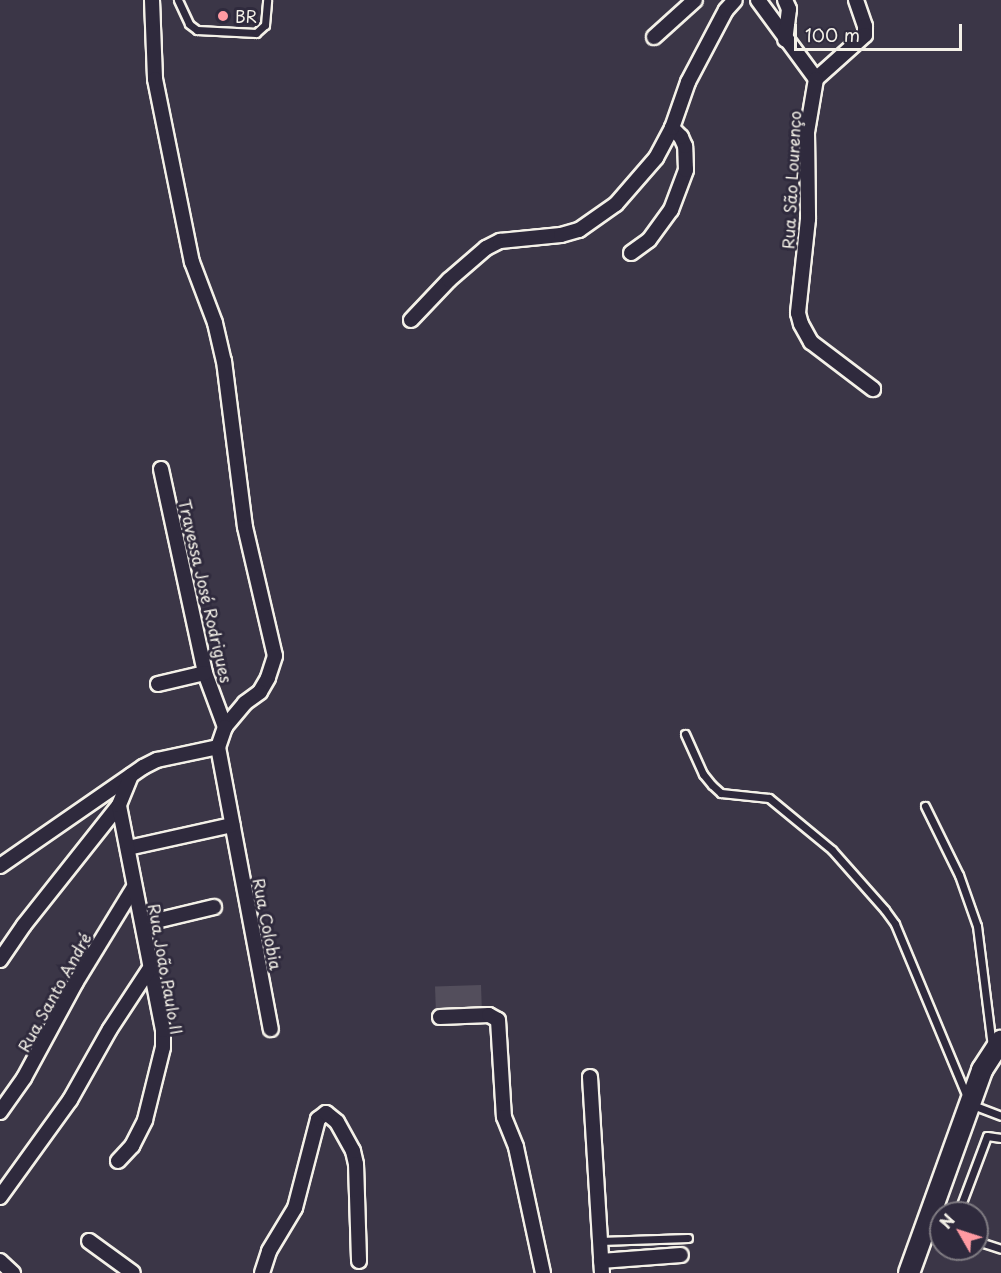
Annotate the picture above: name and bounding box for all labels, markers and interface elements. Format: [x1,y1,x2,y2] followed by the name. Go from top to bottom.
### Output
[235,6,257,26] place label: BR
[216,9,230,23] marker: BR
[797,12,965,50] scale bar
[805,21,860,48] text: 100 m
[778,110,804,250] street label: Rua São Lourenço
[176,497,236,685] street label: Travessa José Rodrigues
[250,876,286,972] street label: Rua Colobia
[145,901,187,1037] street label: Rua João Paulo II
[13,929,95,1055] street label: Rua Santo André
[929,1201,989,1261] north arrow
[933,1208,960,1233] text: N

